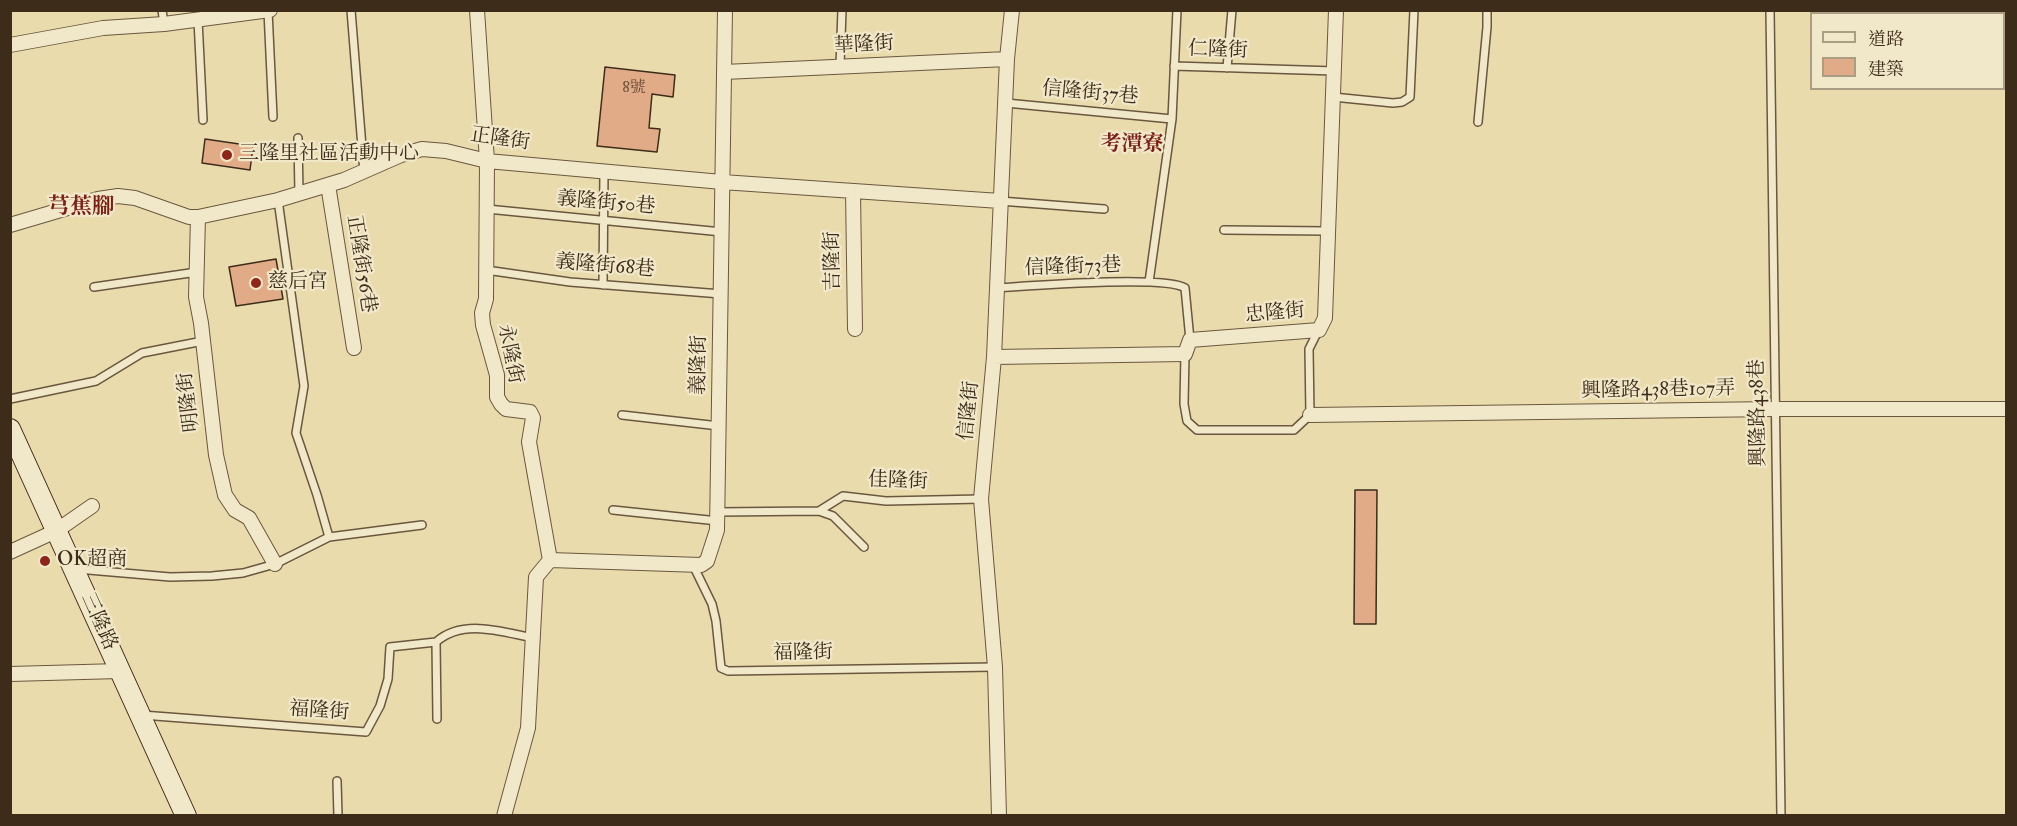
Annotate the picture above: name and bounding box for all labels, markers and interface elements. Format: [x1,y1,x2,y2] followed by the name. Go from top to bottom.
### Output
[1810,12,2005,90] legend
[1868,28,1904,51] text: 道路
[833,32,895,60] street label: 華隆街
[1188,38,1248,64] street label: 仁隆街
[1868,58,1904,81] text: 建築
[1041,78,1139,110] street label: 信隆街37巷
[622,79,646,99] house number: 8號
[469,124,531,156] street label: 正隆街
[1101,132,1163,158] district label: 考潭寮
[239,143,419,167] place label: 三隆里社區活動中心
[220,148,234,162] marker: 三隆里社區活動中心
[556,188,656,220] street label: 義隆街50巷
[48,195,114,221] district label: 芎蕉腳
[340,213,380,315] street label: 正隆街56巷
[821,231,847,291] street label: 吉隆街
[554,251,656,283] street label: 義隆街68巷
[1024,254,1122,282] street label: 信隆街73巷
[268,271,328,295] place label: 慈后宮
[249,276,263,290] marker: 慈后宮
[1244,299,1306,329] street label: 忠隆街
[491,322,527,386] street label: 永隆街
[687,335,713,395] street label: 義隆街
[1746,359,1772,467] street label: 興隆路438巷
[174,371,206,433] street label: 明隆街
[1581,378,1735,404] street label: 興隆路438巷107弄
[955,380,985,442] street label: 信隆街
[868,469,928,495] street label: 佳隆街
[57,549,127,573] place label: OK超商
[38,554,52,568] marker: OK超商
[75,590,121,654] street label: 三隆路
[773,641,833,667] street label: 福隆街
[288,698,350,726] street label: 福隆街

